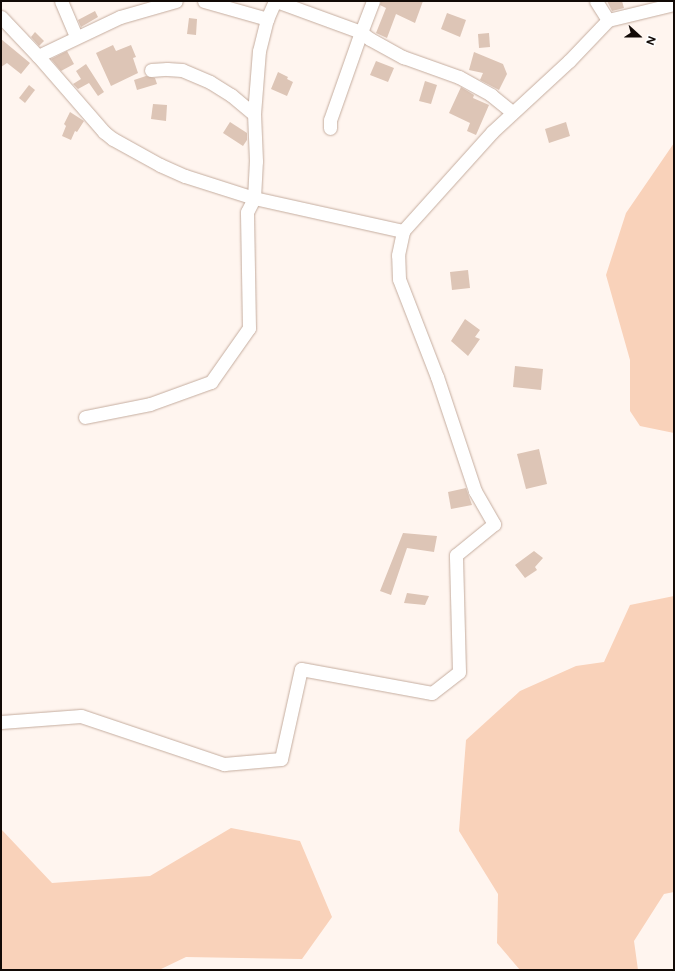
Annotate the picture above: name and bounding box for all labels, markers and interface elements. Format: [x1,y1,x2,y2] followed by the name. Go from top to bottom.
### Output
[619,16,659,56] north arrow
[643,34,658,47] text: N

